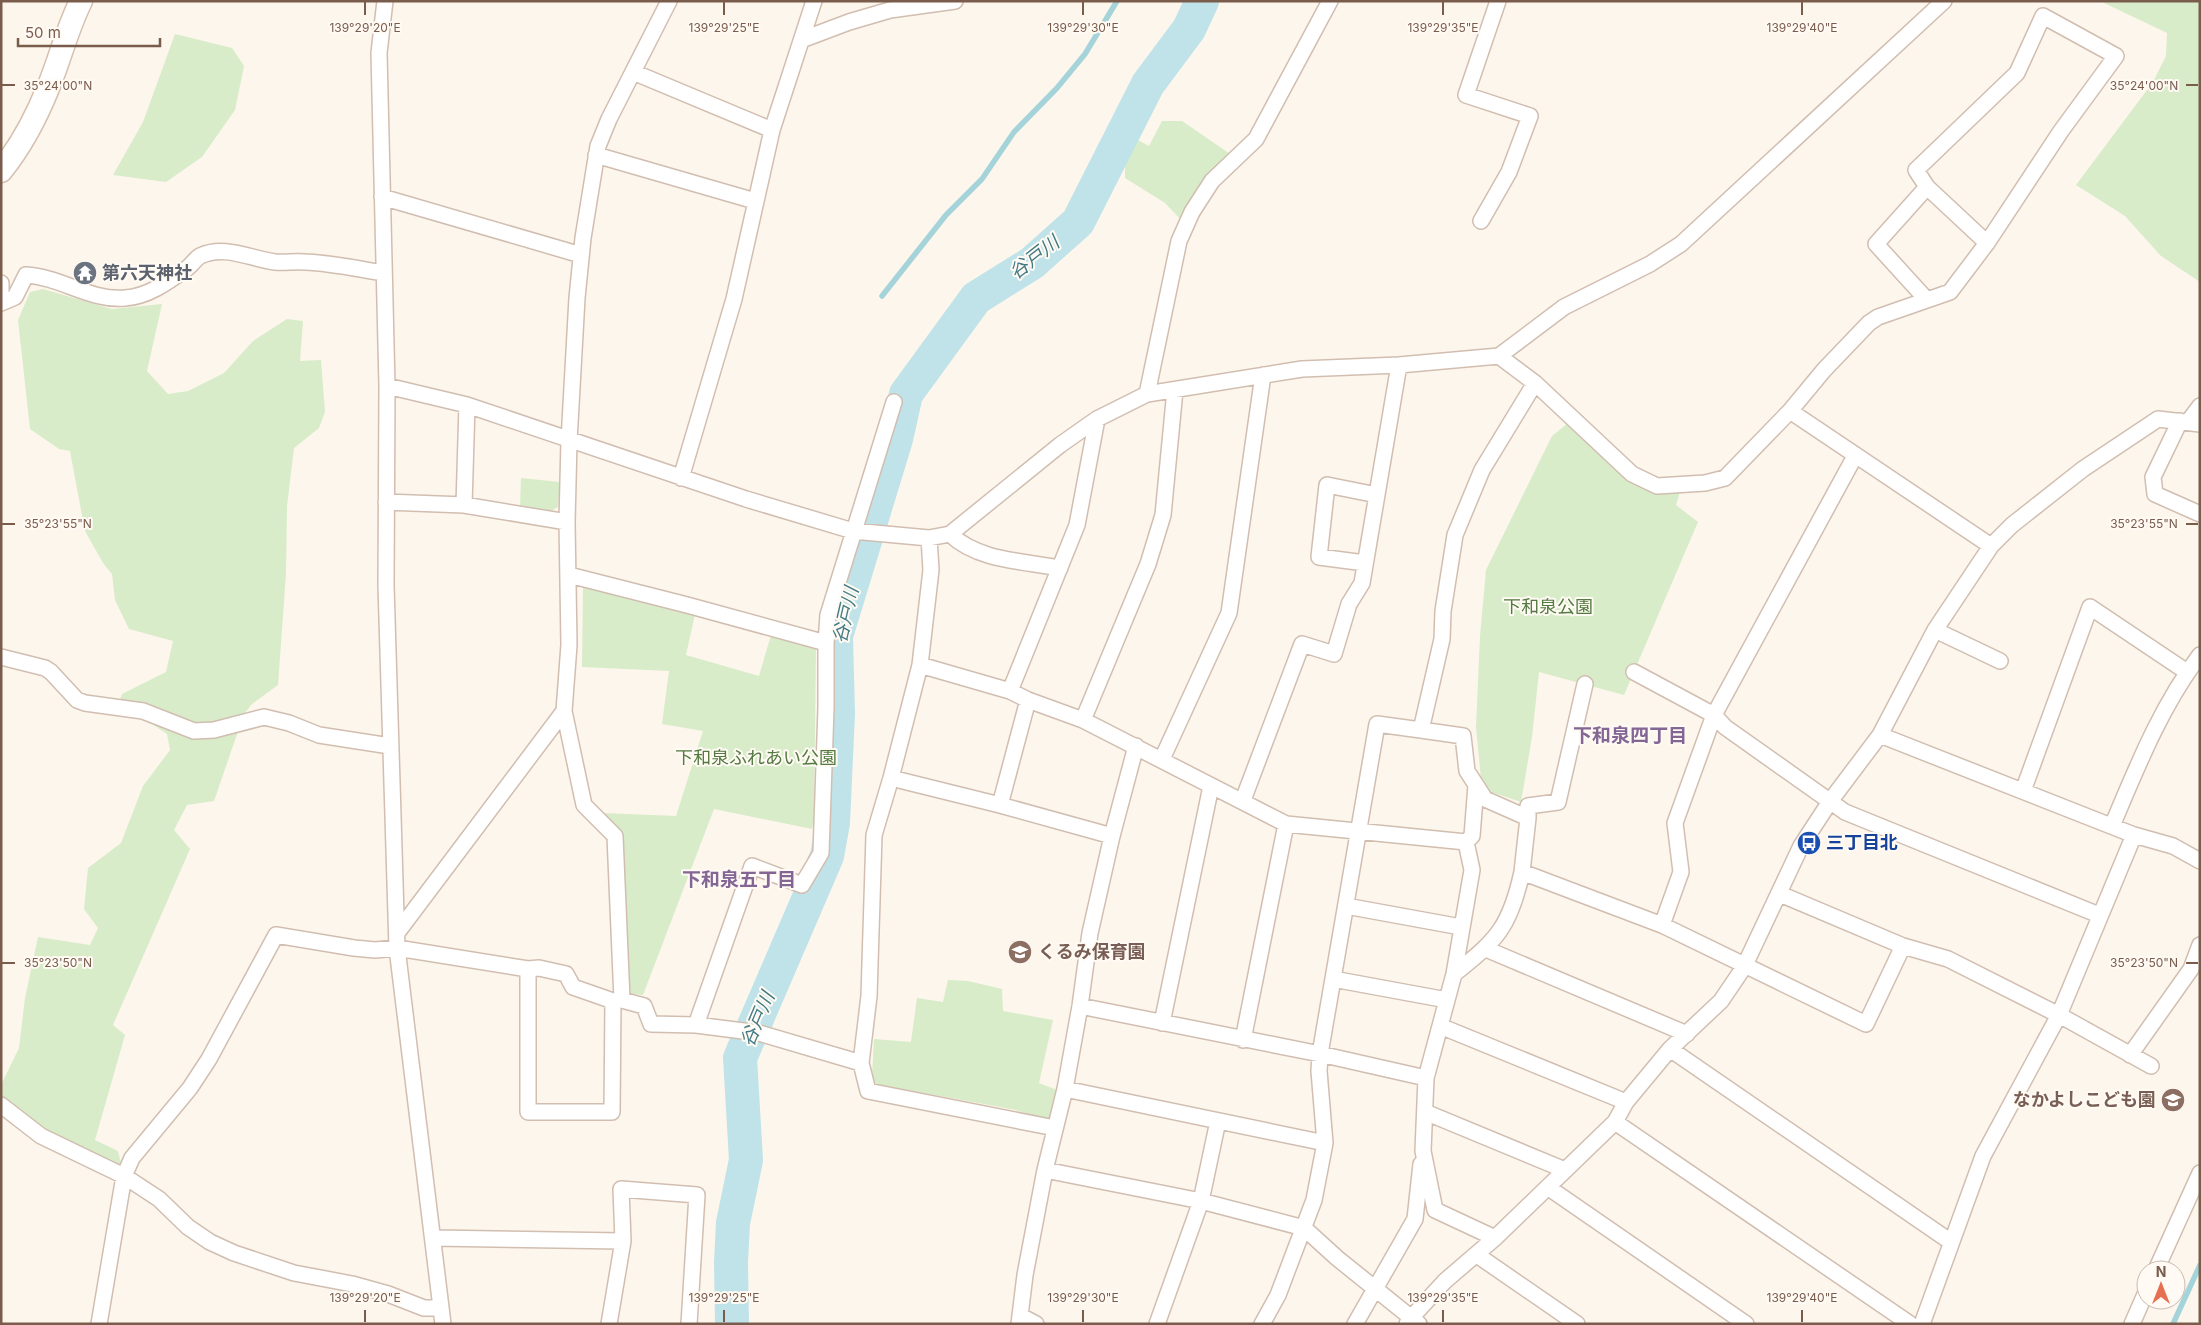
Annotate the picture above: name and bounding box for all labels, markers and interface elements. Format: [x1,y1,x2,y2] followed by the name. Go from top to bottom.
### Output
[18,15,160,47] scale bar
[329,20,401,35] text: 139°29'20"E
[689,20,759,35] text: 139°29'25"E
[1047,20,1119,35] text: 139°29'30"E
[1407,20,1479,35] text: 139°29'35"E
[1767,20,1837,35] text: 139°29'40"E
[25,23,61,42] text: 50 m
[24,78,92,93] text: 35°24'00"N
[2110,78,2178,93] text: 35°24'00"N
[1005,230,1065,284] water label: 谷戸川
[72,260,98,286] temple icon: 第六天神社
[102,262,192,283] place label: 第六天神社
[24,516,92,531] text: 35°23'55"N
[2110,516,2178,531] text: 35°23'55"N
[828,583,864,645] water label: 谷戸川
[1503,596,1593,617] park label: 下和泉公園
[1573,724,1687,747] district label: 下和泉四丁目
[675,747,837,768] park label: 下和泉ふれあい公園
[1796,830,1822,856] bus stop icon: 三丁目北
[1826,832,1898,853] place label: 三丁目北
[682,868,796,891] district label: 下和泉五丁目
[1007,939,1033,965] school or university icon: くるみ保育園
[1038,941,1146,962] place label: くるみ保育園
[24,955,92,970] text: 35°23'50"N
[2110,955,2178,970] text: 35°23'50"N
[736,987,780,1050] water label: 谷戸川
[2160,1087,2186,1113] school or university icon: なかよしこども園
[2013,1089,2156,1110] place label: なかよしこども園
[2136,1260,2186,1310] north arrow
[2156,1263,2166,1280] text: N
[329,1290,401,1305] text: 139°29'20"E
[689,1290,759,1305] text: 139°29'25"E
[1047,1290,1119,1305] text: 139°29'30"E
[1407,1290,1479,1305] text: 139°29'35"E
[1767,1290,1837,1305] text: 139°29'40"E

